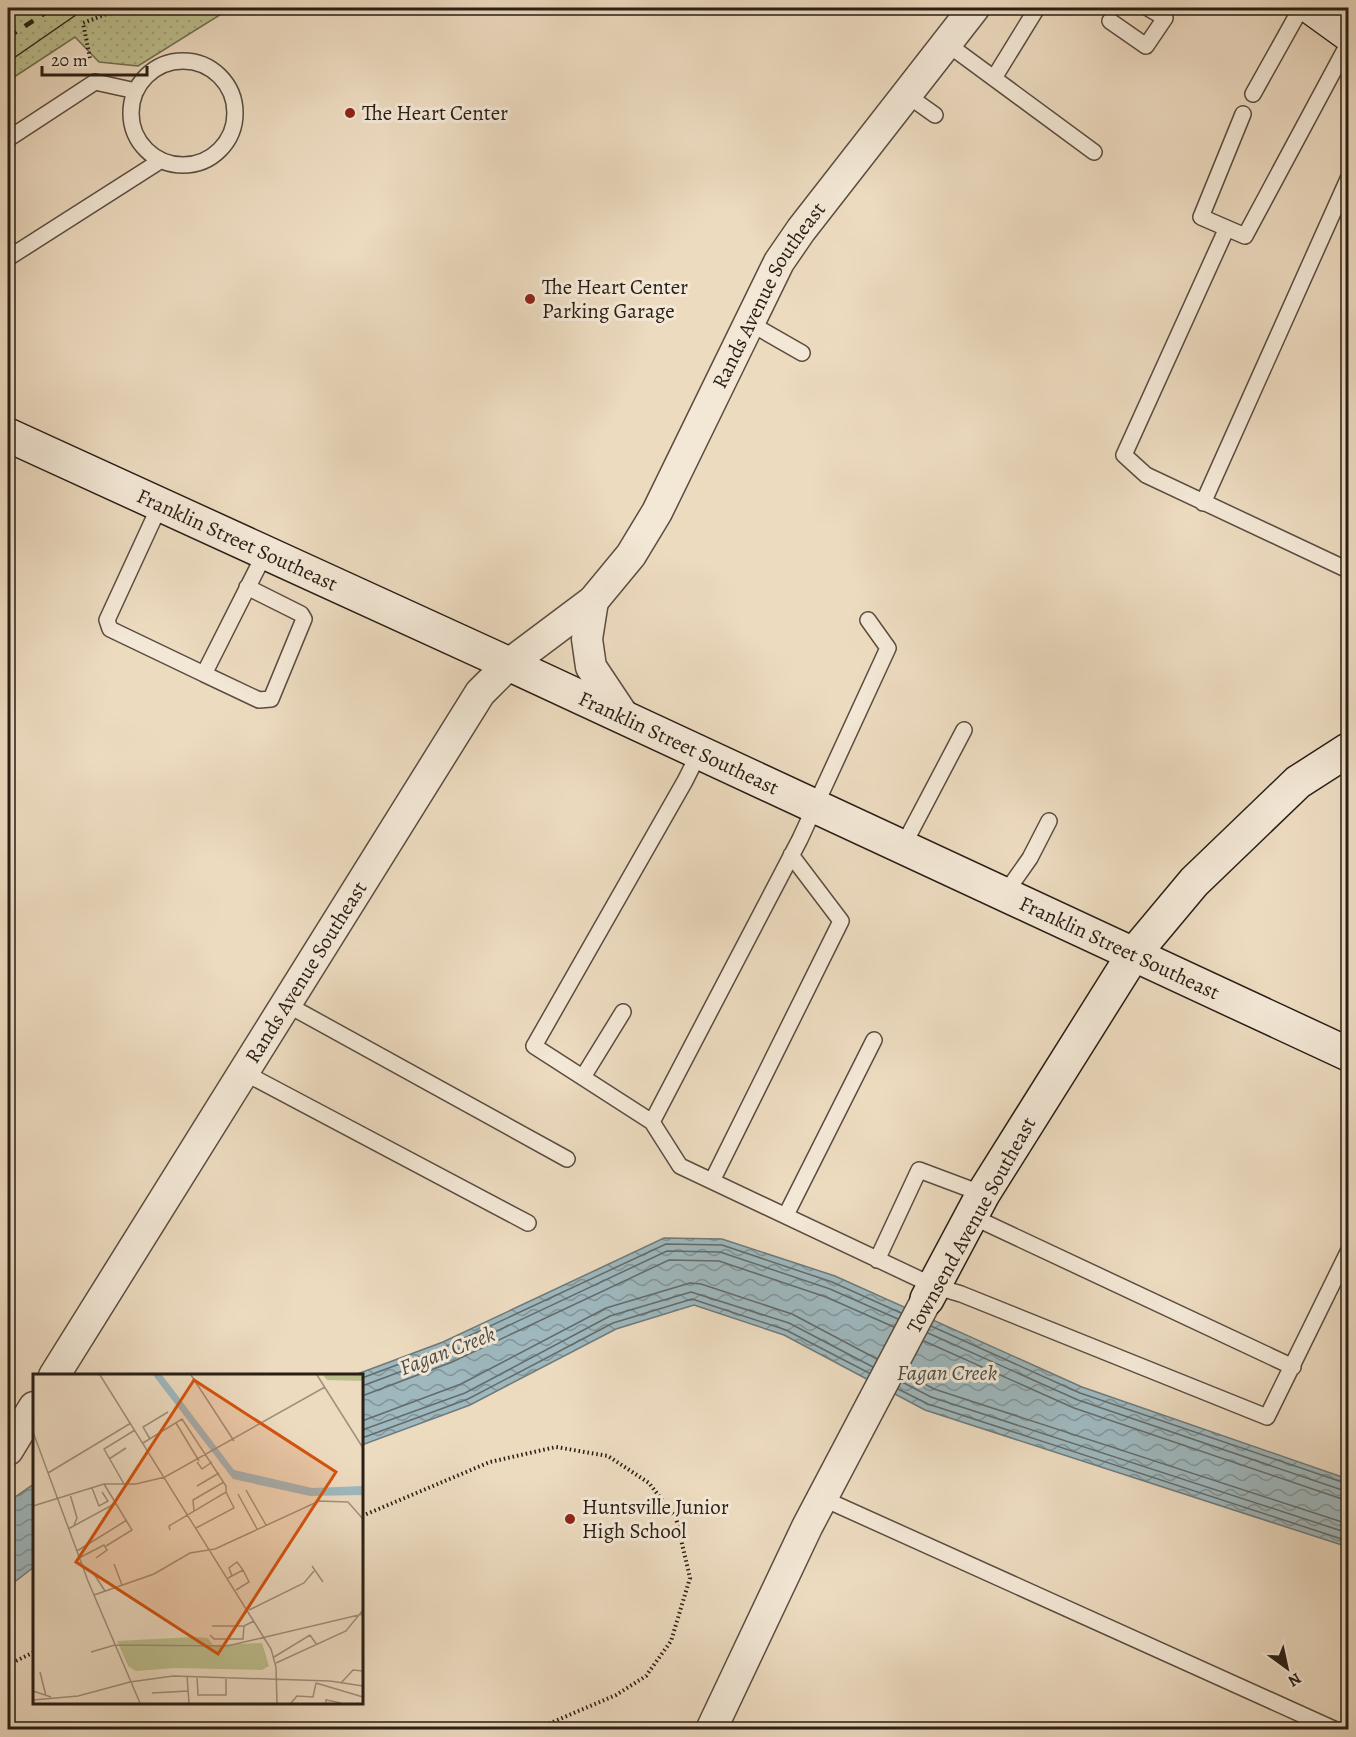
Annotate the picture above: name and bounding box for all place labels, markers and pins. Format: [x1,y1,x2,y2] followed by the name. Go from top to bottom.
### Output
[362,99,508,127] place label: The Heart Center
[343,106,357,120] marker: The Heart Center
[542,273,688,325] place label: The Heart Center Parking Garage
[523,292,537,306] marker: The Heart Center Parking Garage
[582,1493,729,1545] place label: Huntsville Junior High School
[563,1512,577,1526] marker: Huntsville Junior High School

